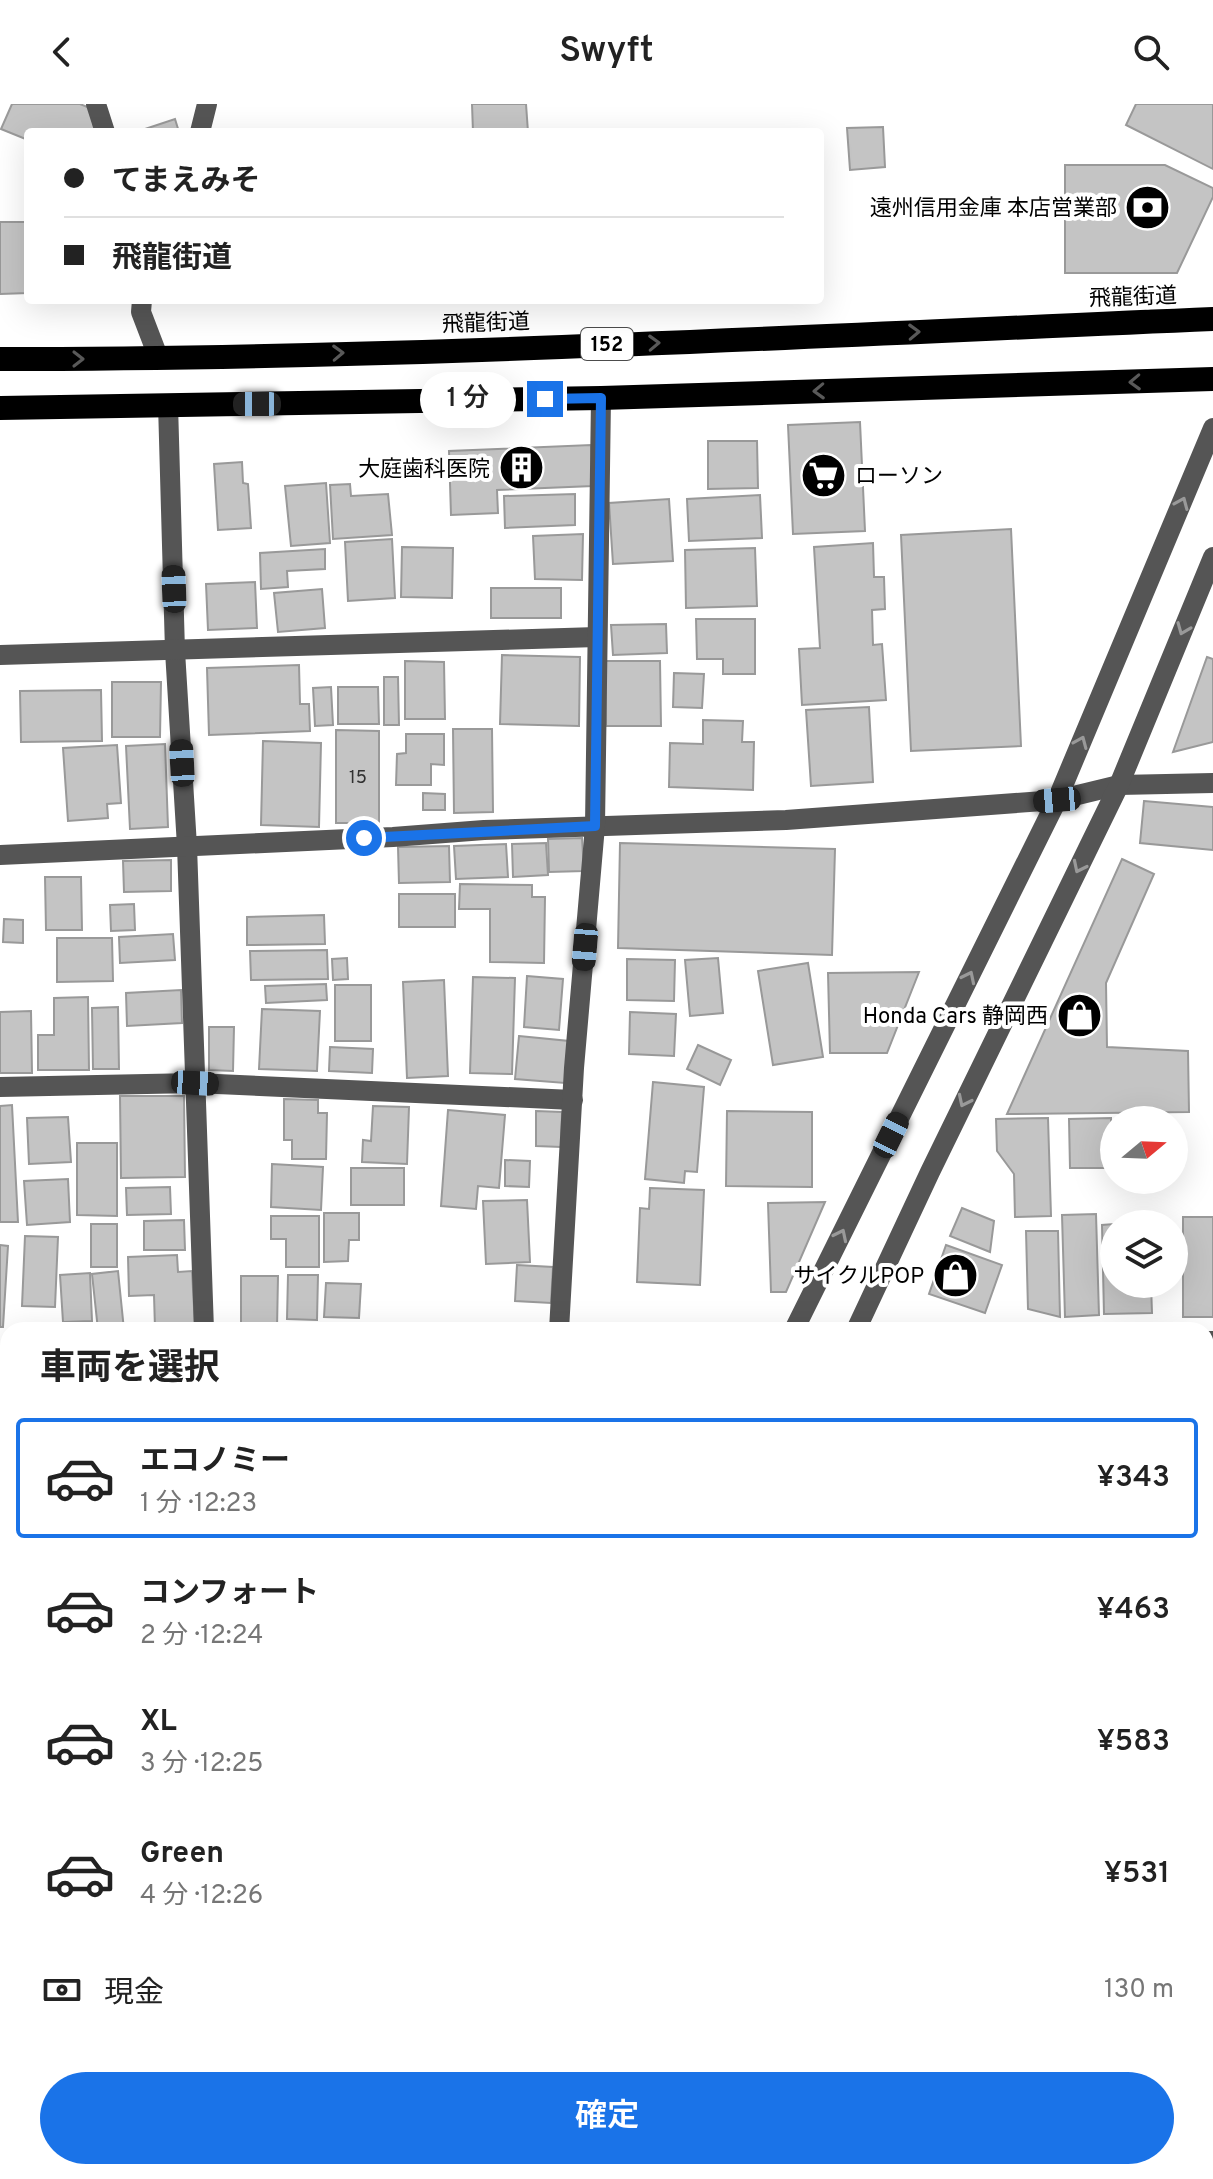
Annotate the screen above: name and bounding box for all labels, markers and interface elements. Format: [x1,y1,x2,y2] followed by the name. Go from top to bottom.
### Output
[559,29,654,75] text: Swyft
[40,30,84,74] icon: back
[1129,30,1173,74] icon: search
[112,164,261,201] text: てまえみそ
[1124,183,1172,231] bank icon: 遠州信用金庫 本店営業部
[870,196,1117,223] place label: 遠州信用金庫 本店営業部
[112,241,232,278] text: 飛龍街道
[1089,283,1178,314] street label: 飛龍街道
[442,309,531,340] street label: 飛龍街道
[908,323,921,340] one-way arrow
[581,328,633,360] road number: 152
[648,334,661,351] one-way arrow
[332,344,345,361] one-way arrow
[72,350,85,368] one-way arrow
[421,371,517,427] callout: 1 分
[1128,373,1141,390] one-way arrow
[527,381,563,417] route end
[447,383,489,416] text: 1 分
[812,383,825,400] one-way arrow
[233,392,281,416] car
[497,444,545,492] building icon: 大庭歯科医院
[800,451,848,499] supermarket icon: ローソン
[358,457,490,484] place label: 大庭歯科医院
[855,464,943,491] place label: ローソン
[1172,497,1188,511] one-way arrow
[161,565,187,613] car
[1177,621,1193,635] one-way arrow
[1071,736,1087,750] one-way arrow
[169,738,195,788] car
[349,767,367,790] house number: 15
[1032,786,1082,814] car
[346,820,382,856] route start
[1072,859,1088,873] one-way arrow
[571,922,599,972] car
[959,970,975,985] one-way arrow
[1055,991,1103,1039] shop icon: Honda Cars 静岡西
[863,1004,1048,1031] place label: Honda Cars 静岡西
[170,1070,220,1096] car
[959,1092,974,1107] one-way arrow
[1100,1106,1188,1194] north arrow
[1100,1106,1188,1298] map controls
[870,1108,912,1162] car
[1100,1210,1188,1298] button: layers
[831,1229,847,1243] one-way arrow
[931,1251,979,1299] shop icon: サイクルPOP
[793,1264,924,1291] place label: サイクルPOP
[40,1347,220,1393] text: 車両を選択
[44,1442,116,1514] icon: car
[140,1444,290,1481] text: エコノミー
[1097,1460,1170,1497] text: ¥343
[140,1488,257,1521] text: 1 分 · 12:23
[44,1574,116,1646] icon: car
[140,1576,319,1613] text: コンフォート
[1097,1592,1170,1629] text: ¥463
[140,1620,264,1653] text: 2 分 · 12:24
[140,1704,177,1741] text: XL
[44,1706,116,1778] icon: car
[1097,1724,1170,1761] text: ¥583
[140,1748,264,1781] text: 3 分 · 12:25
[140,1836,224,1873] text: Green
[44,1838,116,1910] icon: car
[1104,1856,1170,1893] text: ¥531
[140,1880,263,1913] text: 4 分 · 12:26
[40,1968,84,2012] icon: cash
[1104,1974,1174,2007] text: 130 m
[104,1976,164,2013] text: 現金
[40,2072,1174,2164] button: 確定

